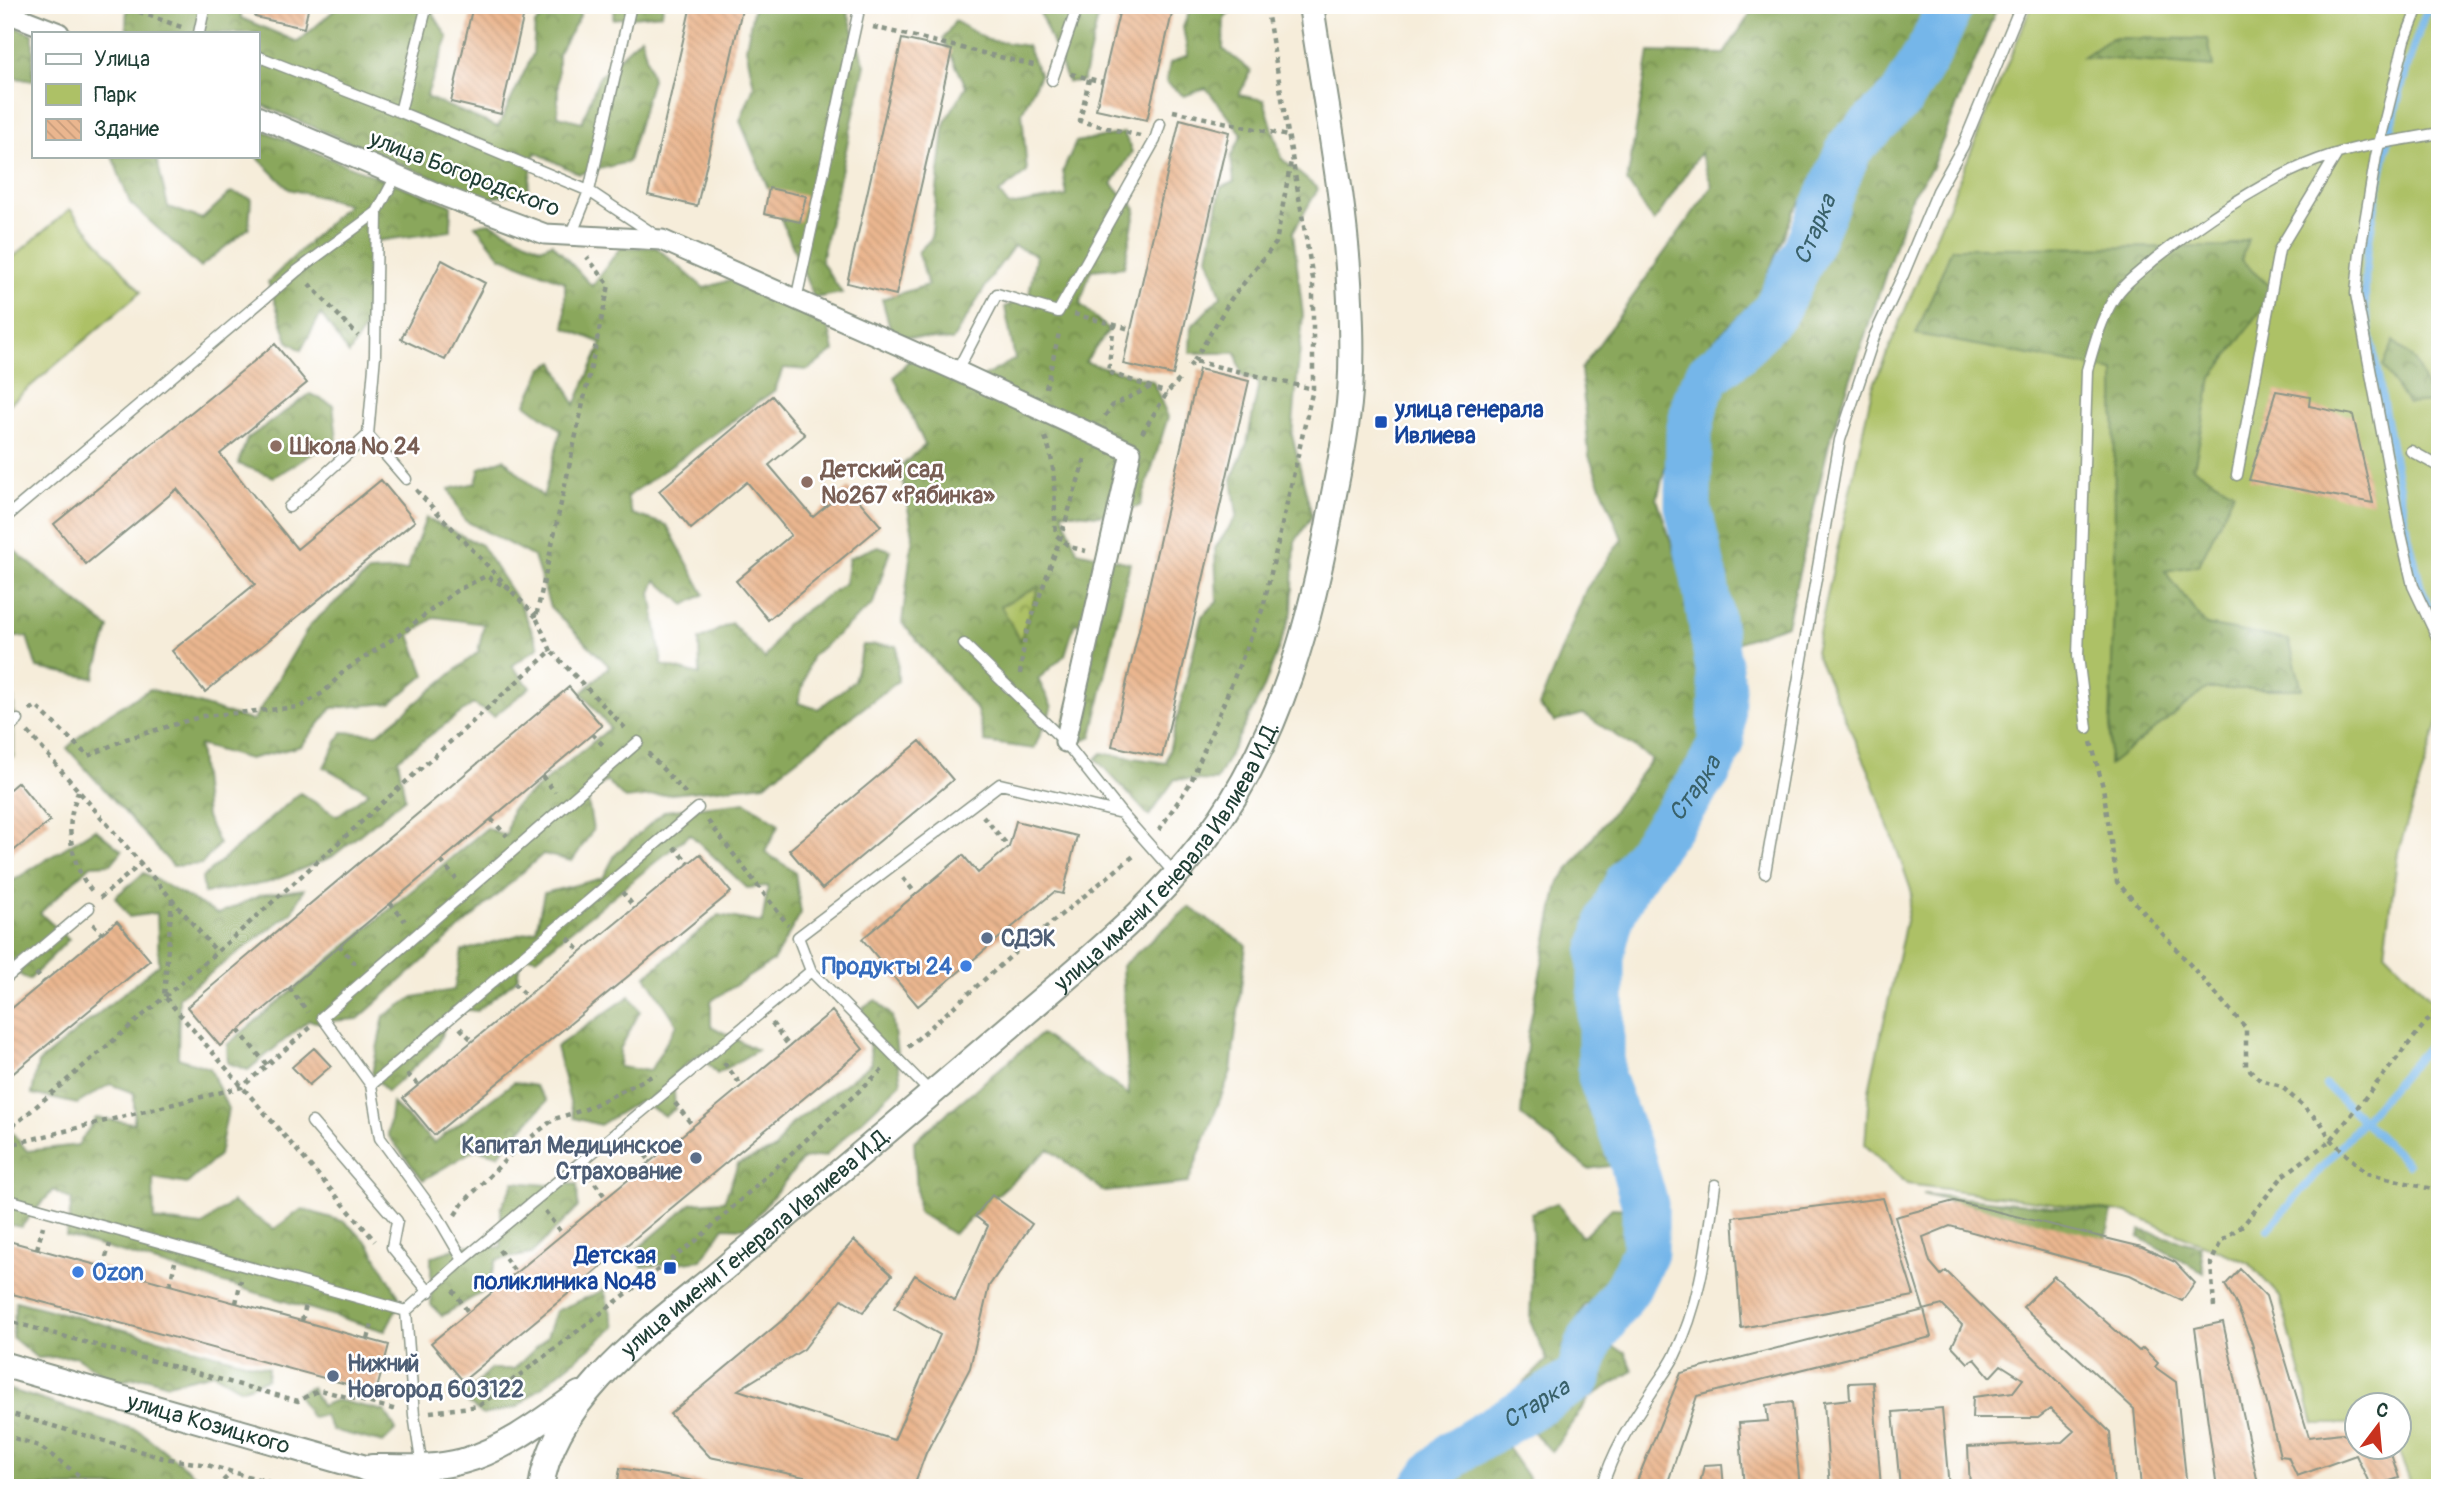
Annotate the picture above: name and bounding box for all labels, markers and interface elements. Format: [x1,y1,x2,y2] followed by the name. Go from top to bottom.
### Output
[32,32,259,158] legend
[94,46,150,73] text: Улица
[94,82,137,109] text: Парк
[94,116,160,143] text: Здание
[365,123,564,223] street label: улица Богородского
[1787,189,1844,269] water label: Старка
[1394,395,1544,450] place label: улица генерала Ивлиева
[1373,414,1389,430] marker: улица генерала Ивлиева
[289,432,421,461] place label: Школа № 24
[268,438,284,454] marker: Школа № 24
[819,455,995,510] place label: Детский сад №267 «Рябинка»
[799,474,815,490] marker: Детский сад №267 «Рябинка»
[1047,717,1286,998] street label: улица имени Генерала Ивлиева И.Д.
[1663,750,1729,827] water label: Старка
[1001,924,1056,953] place label: СДЭК
[979,930,995,946] marker: СДЭК
[822,952,953,981] place label: Продукты 24
[958,958,974,974] marker: Продукты 24
[614,1120,897,1364] street label: улица имени Генерала Ивлиева И.Д.
[462,1131,683,1186] place label: Капитал Медицинское Страхование
[688,1150,704,1166] marker: Капитал Медицинское Страхование
[473,1241,656,1296] place label: Детская поликлиника №48
[92,1258,144,1287] place label: Ozon
[662,1260,678,1276] marker: Детская поликлиника №48
[70,1264,86,1280] marker: Ozon
[347,1349,524,1404] place label: Нижний Новгород 603122
[325,1368,341,1384] marker: Нижний Новгород 603122
[1497,1372,1576,1435] water label: Старка
[123,1386,294,1461] street label: улица Козицкого
[2344,1392,2414,1462] north arrow
[2373,1397,2392,1424] text: С

